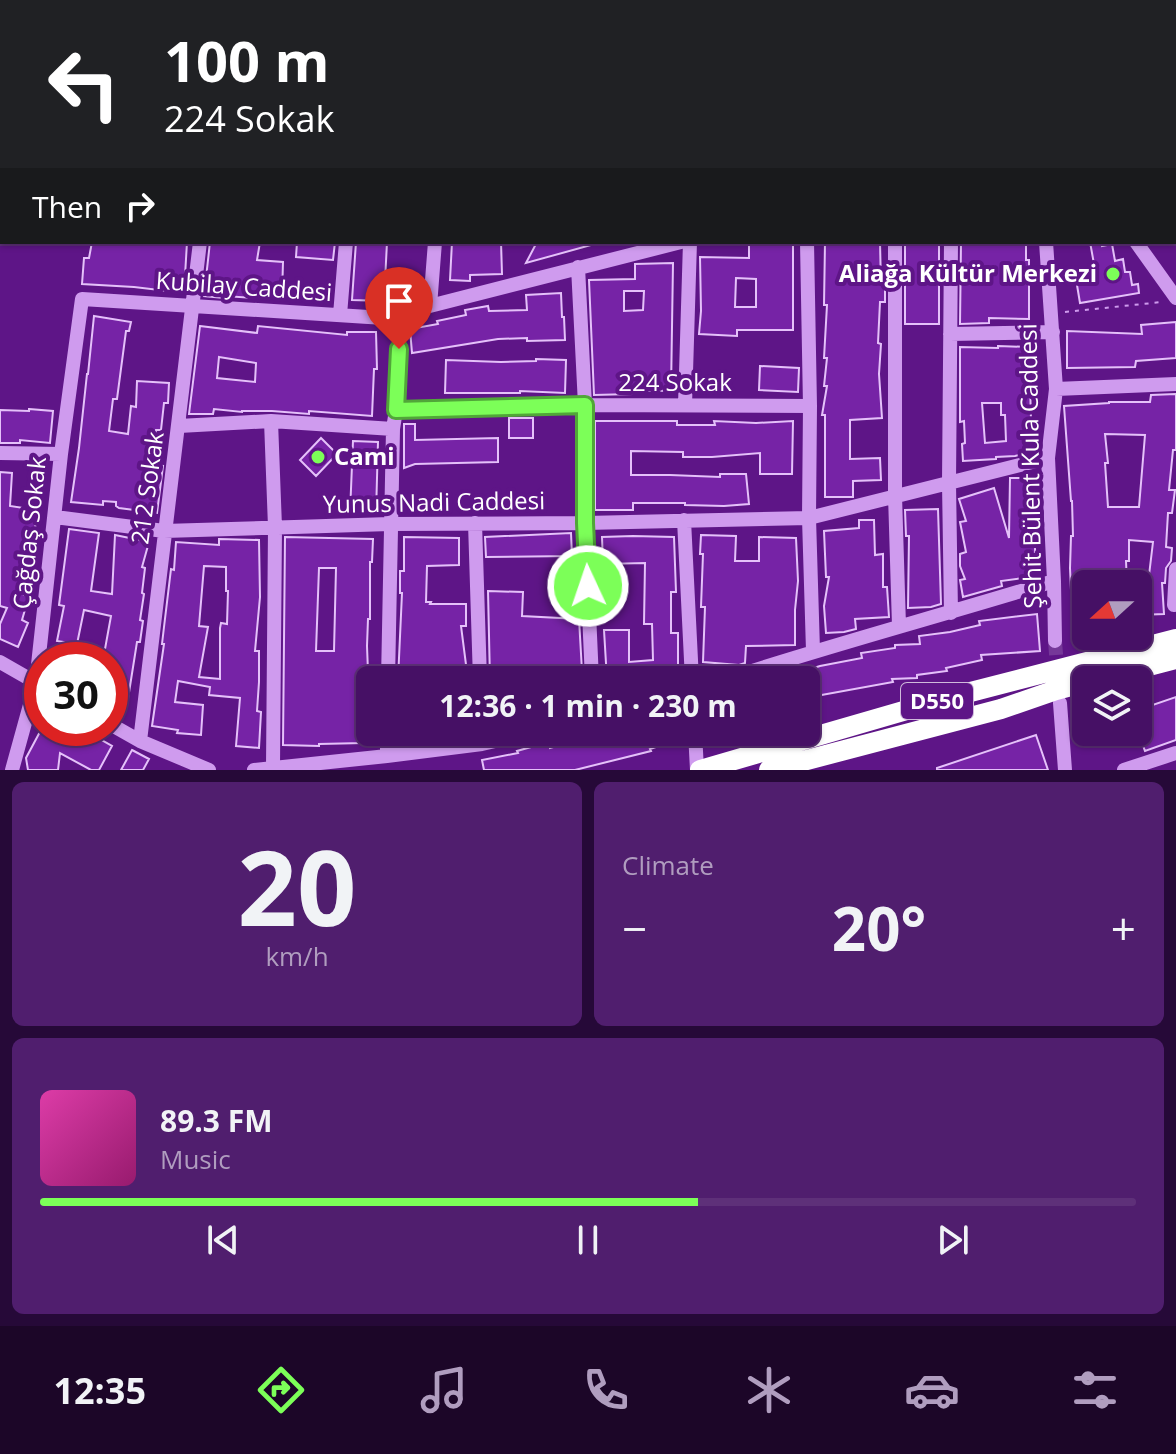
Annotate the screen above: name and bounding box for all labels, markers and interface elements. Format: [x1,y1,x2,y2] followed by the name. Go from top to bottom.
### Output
[164,22,330,98] text: 100 m
[32,32,136,136] icon: left
[164,94,334,143] text: 224 Sokak
[118,184,162,228] icon: right
[32,186,102,227] text: Then
[839,256,1097,289] place label: Aliağa Kültür Merkezi
[155,263,333,308] street label: Kubilay Caddesi
[1104,265,1122,283] marker: Aliağa Kültür Merkezi
[365,267,433,349] pin
[377,279,421,323] icon: arrive
[1011,323,1048,609] street label: Şehit Bülent Kula Caddesi
[618,365,732,398] street label: 224 Sokak
[122,429,171,546] street label: 212 Sokak
[334,439,395,472] place label: Cami
[309,448,327,466] marker: Cami
[4,454,53,611] street label: Çağdaş Sokak
[322,483,545,520] street label: Yunus Nadi Caddesi
[546,544,630,628] position arrow
[1072,570,1152,650] north arrow
[1072,570,1152,746] map controls
[24,642,128,746] speed limit sign: 30
[1072,666,1152,746] button: layers
[901,683,973,719] road number: D550
[439,685,737,726] text: 12:36 · 1 min · 230 m
[238,815,356,956] text: 20
[622,847,714,883] text: Climate
[832,887,926,969] text: 20°
[622,898,647,958] text: −
[1111,898,1136,958] text: +
[265,938,329,974] text: km/h
[160,1100,273,1141] text: 89.3 FM
[160,1141,231,1177] text: Music
[201,1218,245,1262] icon: previous
[566,1218,610,1262] icon: pause
[931,1218,975,1262] icon: next
[253,1362,309,1418] icon: directions
[416,1362,472,1418] icon: music
[578,1362,634,1418] icon: phone
[741,1362,797,1418] icon: climate
[904,1362,960,1418] icon: car
[1067,1362,1123,1418] icon: filters
[53,1366,146,1415] text: 12:35

